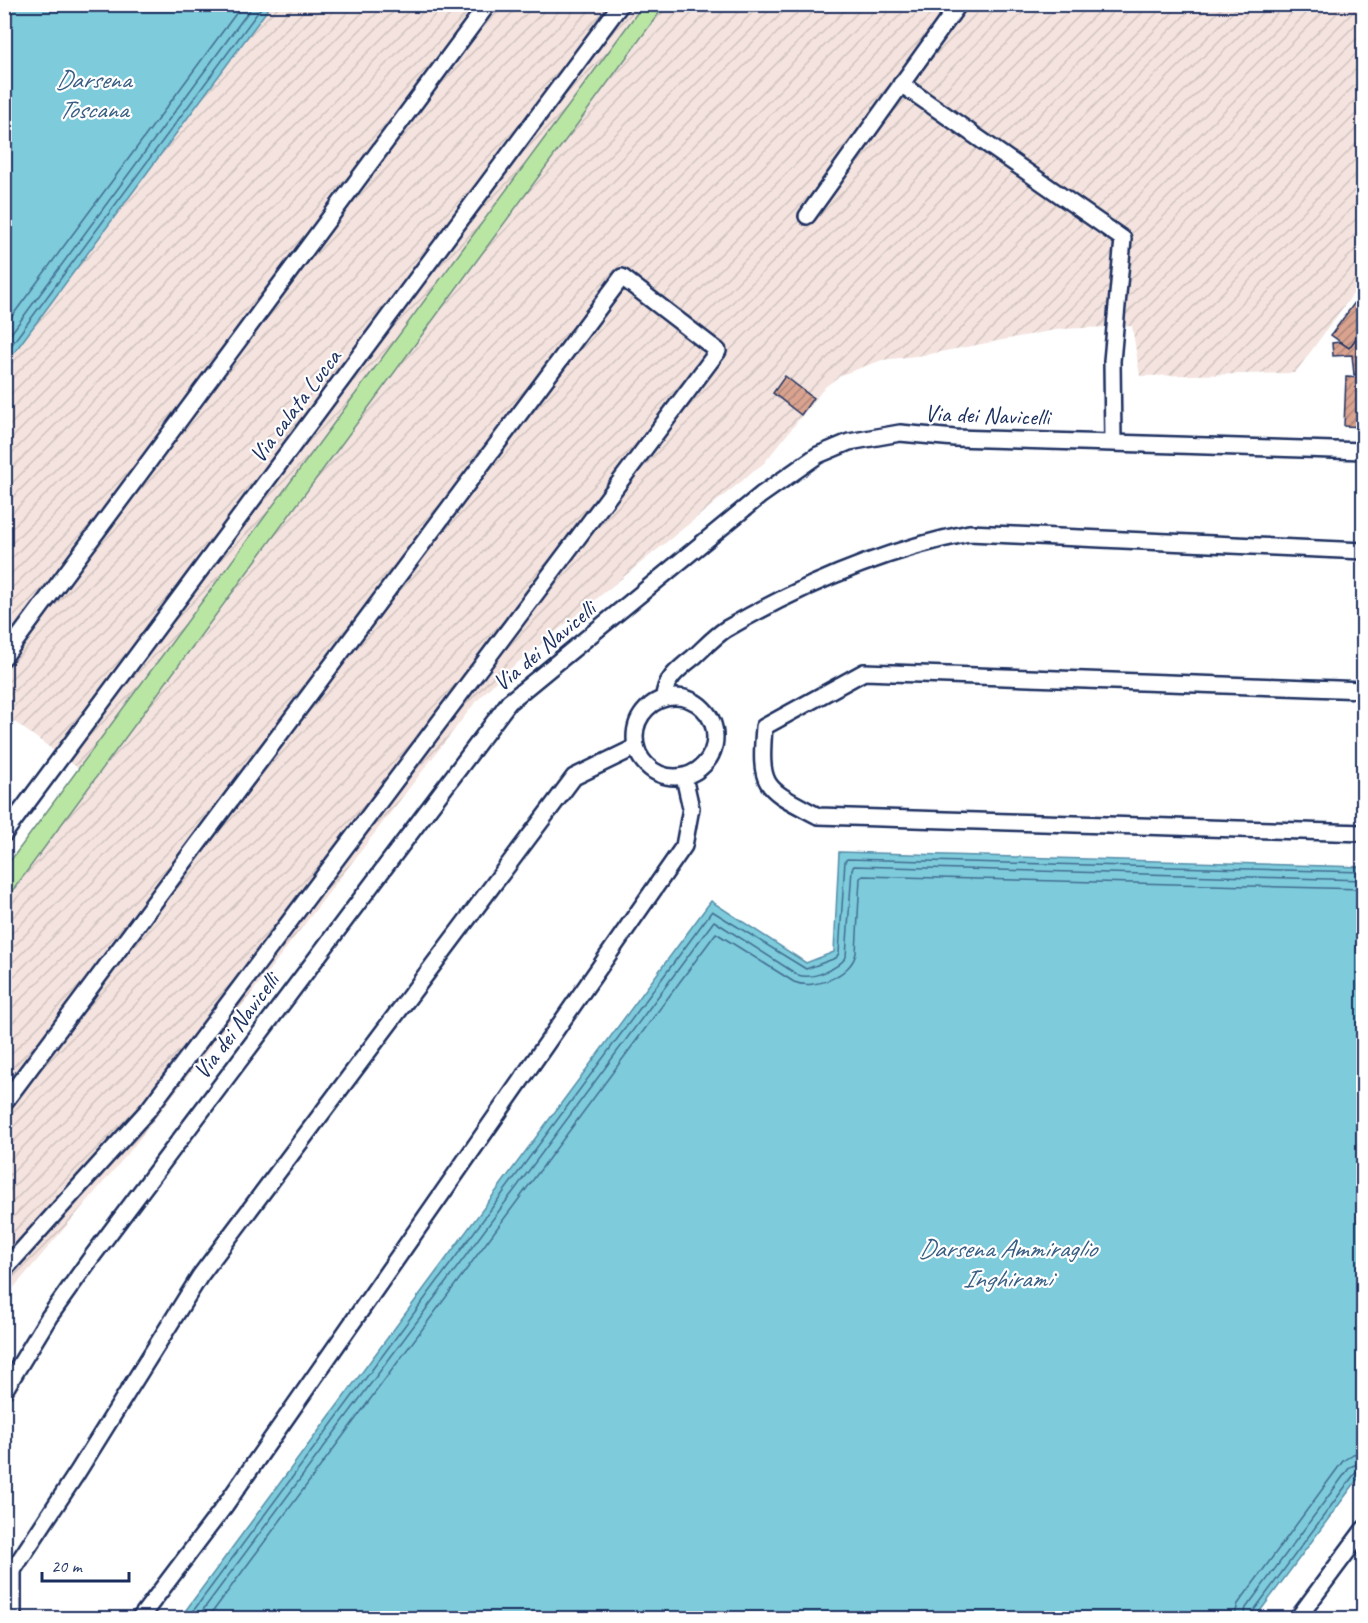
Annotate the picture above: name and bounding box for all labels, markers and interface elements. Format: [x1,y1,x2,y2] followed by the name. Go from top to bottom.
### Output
[55,63,134,126] water label: Darsena Toscana
[243,342,348,469] street label: Via calata Lucca
[924,398,1053,432] street label: Via dei Navicelli
[486,593,604,698] street label: Via dei Navicelli
[186,965,287,1085] street label: Via dei Navicelli
[918,1232,1100,1295] water label: Darsena Ammiraglio Inghirami
[42,1545,129,1583] scale bar
[51,1555,84,1577] text: 20 m

